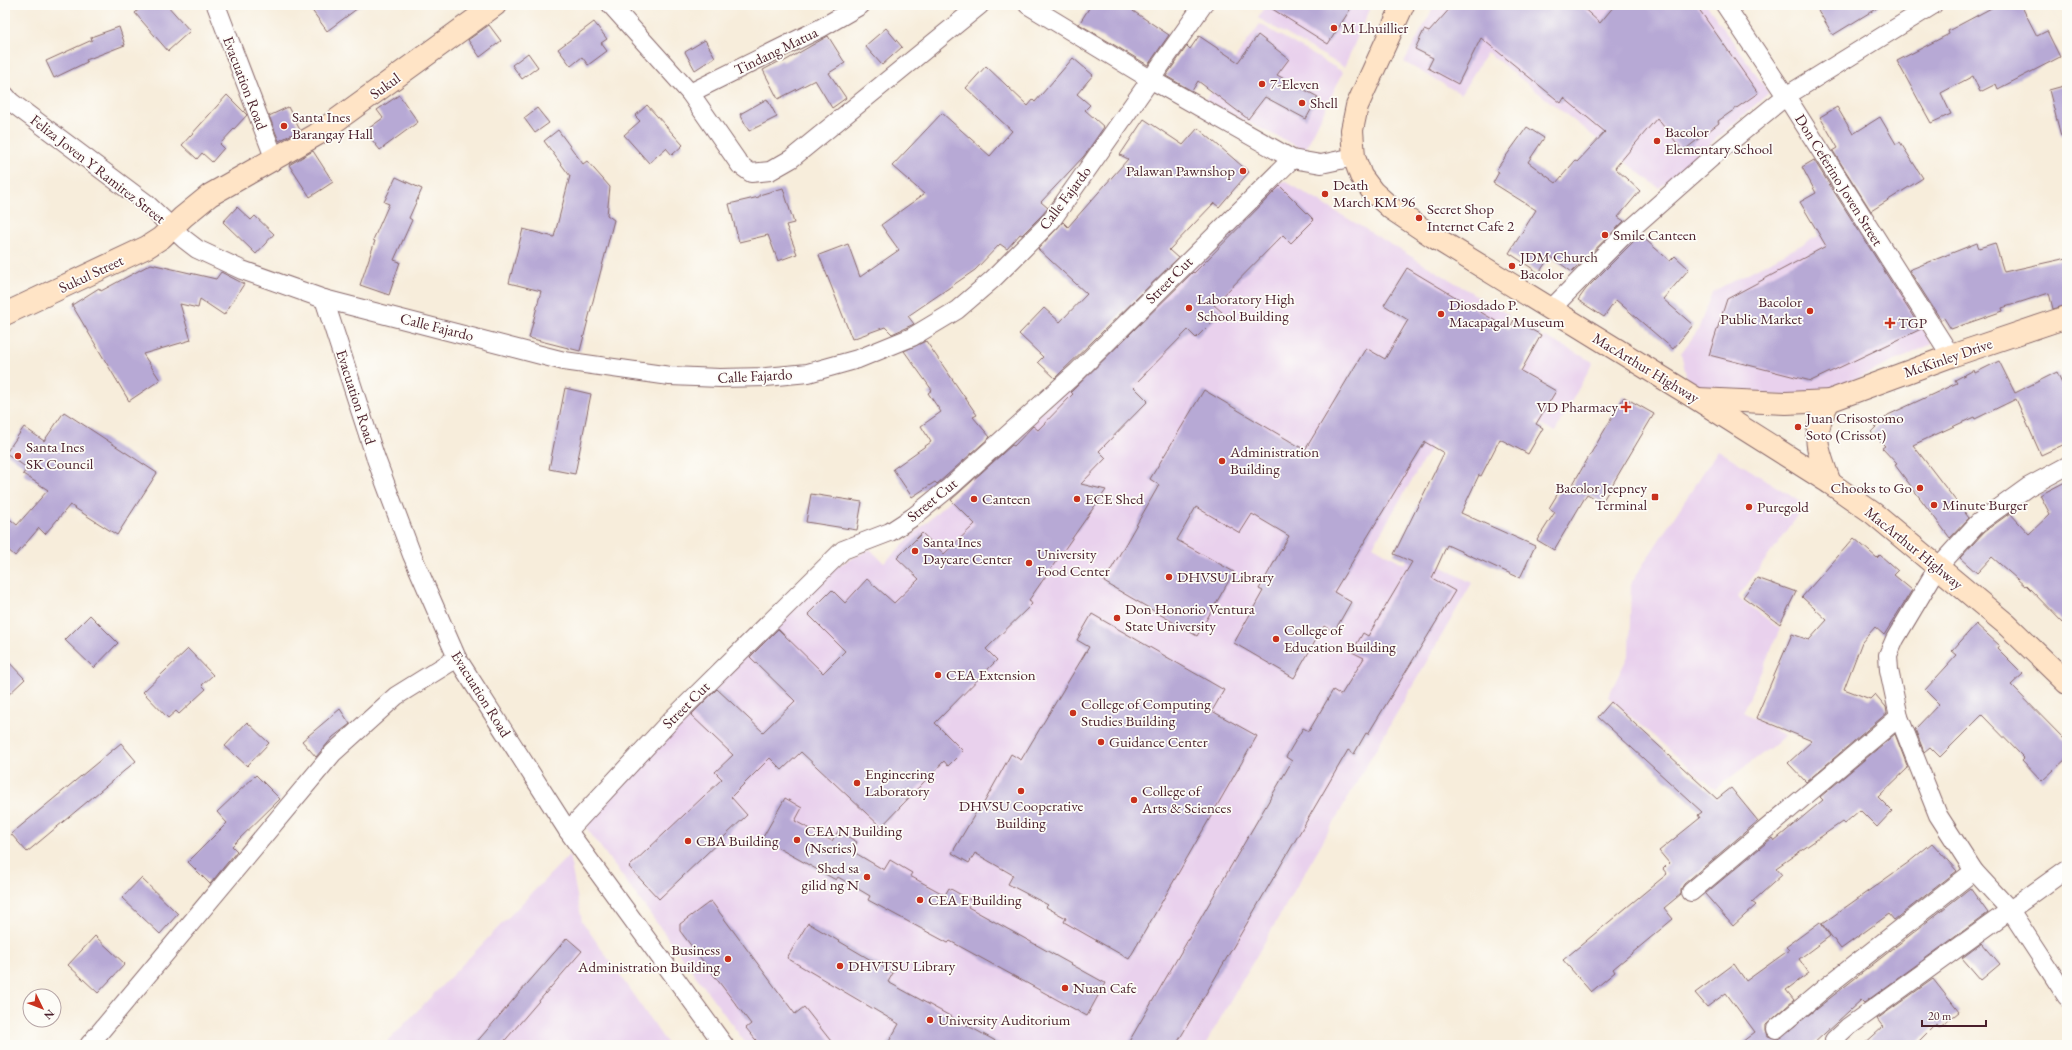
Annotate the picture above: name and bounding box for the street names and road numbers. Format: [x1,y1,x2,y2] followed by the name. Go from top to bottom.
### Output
[731,22,821,79] street label: Tindang Matua
[219,33,272,133] street label: Evacuation Road
[366,68,404,103] street label: Sukul
[27,110,170,227] street label: Feliza Joven Y Ramirez Street
[1791,110,1888,249] street label: Don Ceferino Joven Street
[1034,162,1095,233] street label: Calle Fajardo
[55,250,126,297] street label: Sukul Street
[1141,252,1197,307] street label: Street Cut
[398,308,476,345] street label: Calle Fajardo
[1589,328,1703,407] street label: MacArthur Highway
[1901,333,1995,382] street label: McKinley Drive
[332,347,381,447] street label: Evacuation Road
[717,364,793,387] street label: Calle Fajardo
[903,473,961,526] street label: Street Cut
[1861,502,1968,593] street label: MacArthur Highway
[447,647,516,741] street label: Evacuation Road
[658,677,714,732] street label: Street Cut

